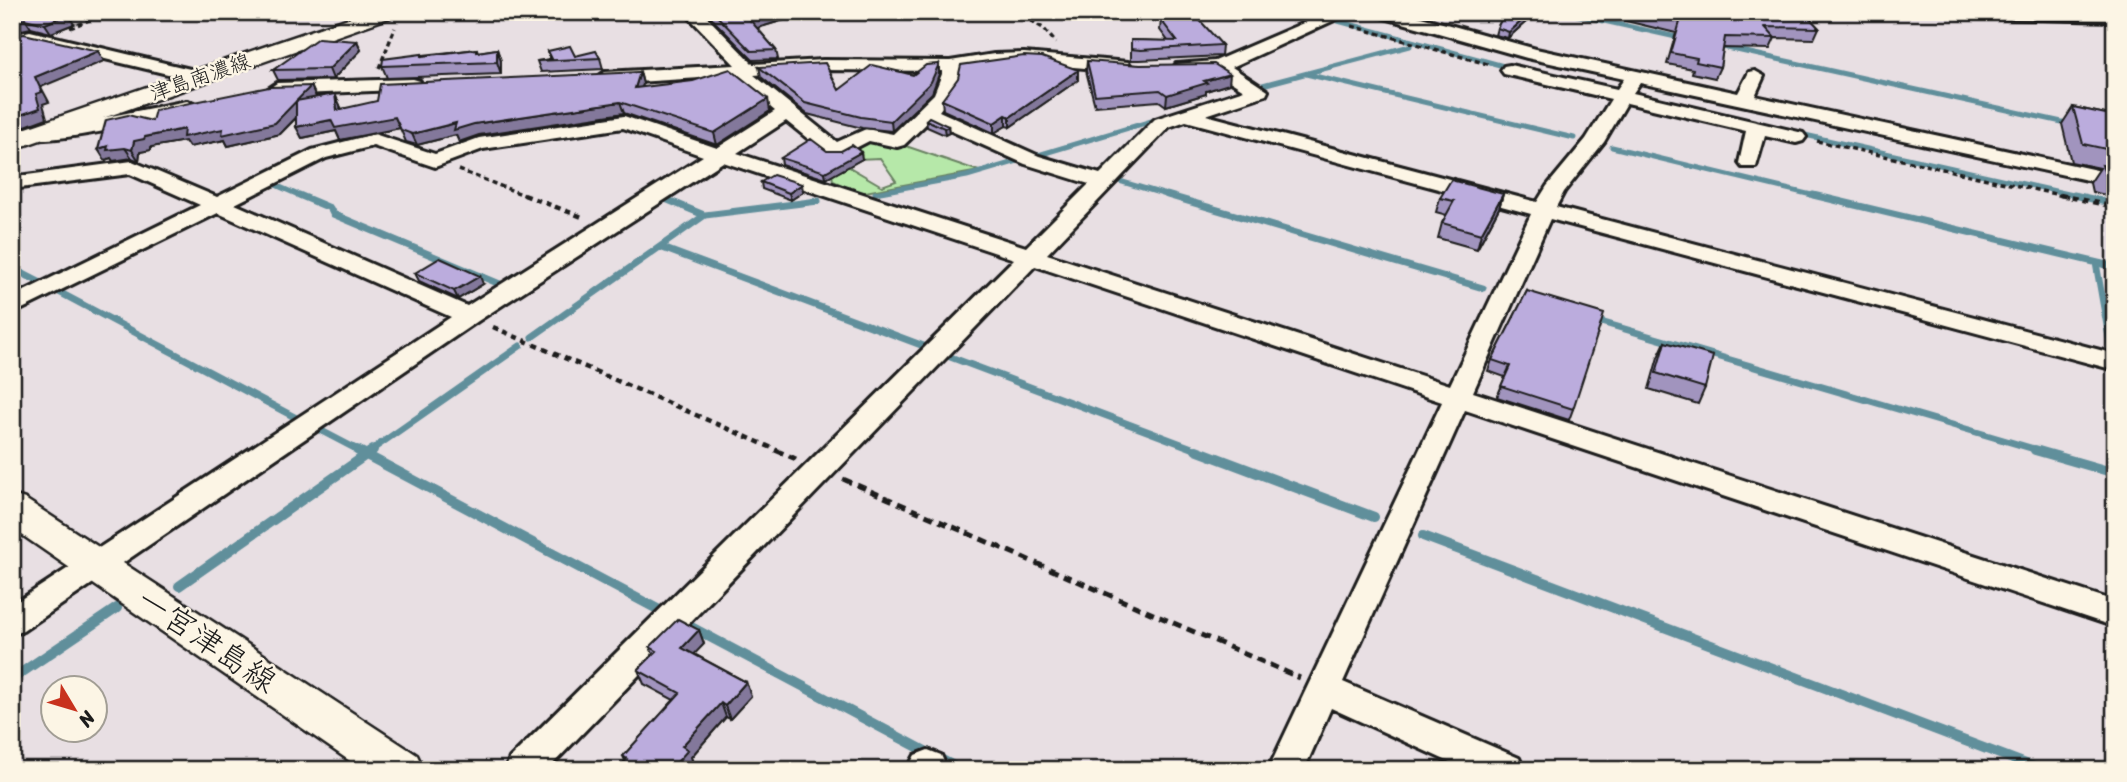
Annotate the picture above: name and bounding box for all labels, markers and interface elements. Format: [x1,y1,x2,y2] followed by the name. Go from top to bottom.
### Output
[144,42,256,112] street label: 津島南濃線
[124,572,289,709] street label: 一宮津島線
[38,674,108,744] north arrow
[69,703,105,735] text: N

